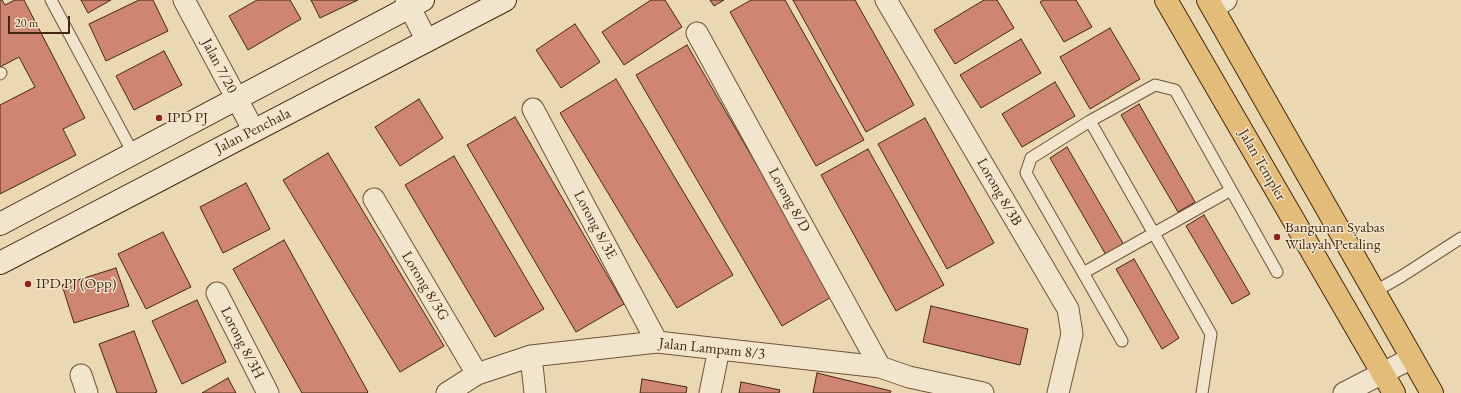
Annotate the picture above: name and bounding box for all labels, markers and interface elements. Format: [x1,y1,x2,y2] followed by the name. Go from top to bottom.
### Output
[10,8,72,34] scale bar
[15,15,38,31] text: 20 m
[197,36,241,96] street label: Jalan 7/20
[212,104,294,158] street label: Jalan Penchala
[167,109,208,127] place label: IPD PJ
[154,113,164,123] marker: IPD PJ
[1234,126,1290,204] street label: Jalan Templer
[972,155,1026,229] street label: Lorong 8/3B
[764,165,814,235] street label: Lorong 8/D
[569,188,621,262] street label: Lorong 8/3E
[1285,219,1385,254] place label: Bangunan Syabas Wilayah Petaling
[1272,232,1282,242] marker: Bangunan Syabas Wilayah Petaling
[397,248,453,324] street label: Lorong 8/3G
[36,275,117,293] place label: IPD PJ (Opp)
[23,279,33,289] marker: IPD PJ (Opp)
[216,304,268,382] street label: Lorong 8/3H
[658,334,766,364] street label: Jalan Lampam 8/3

